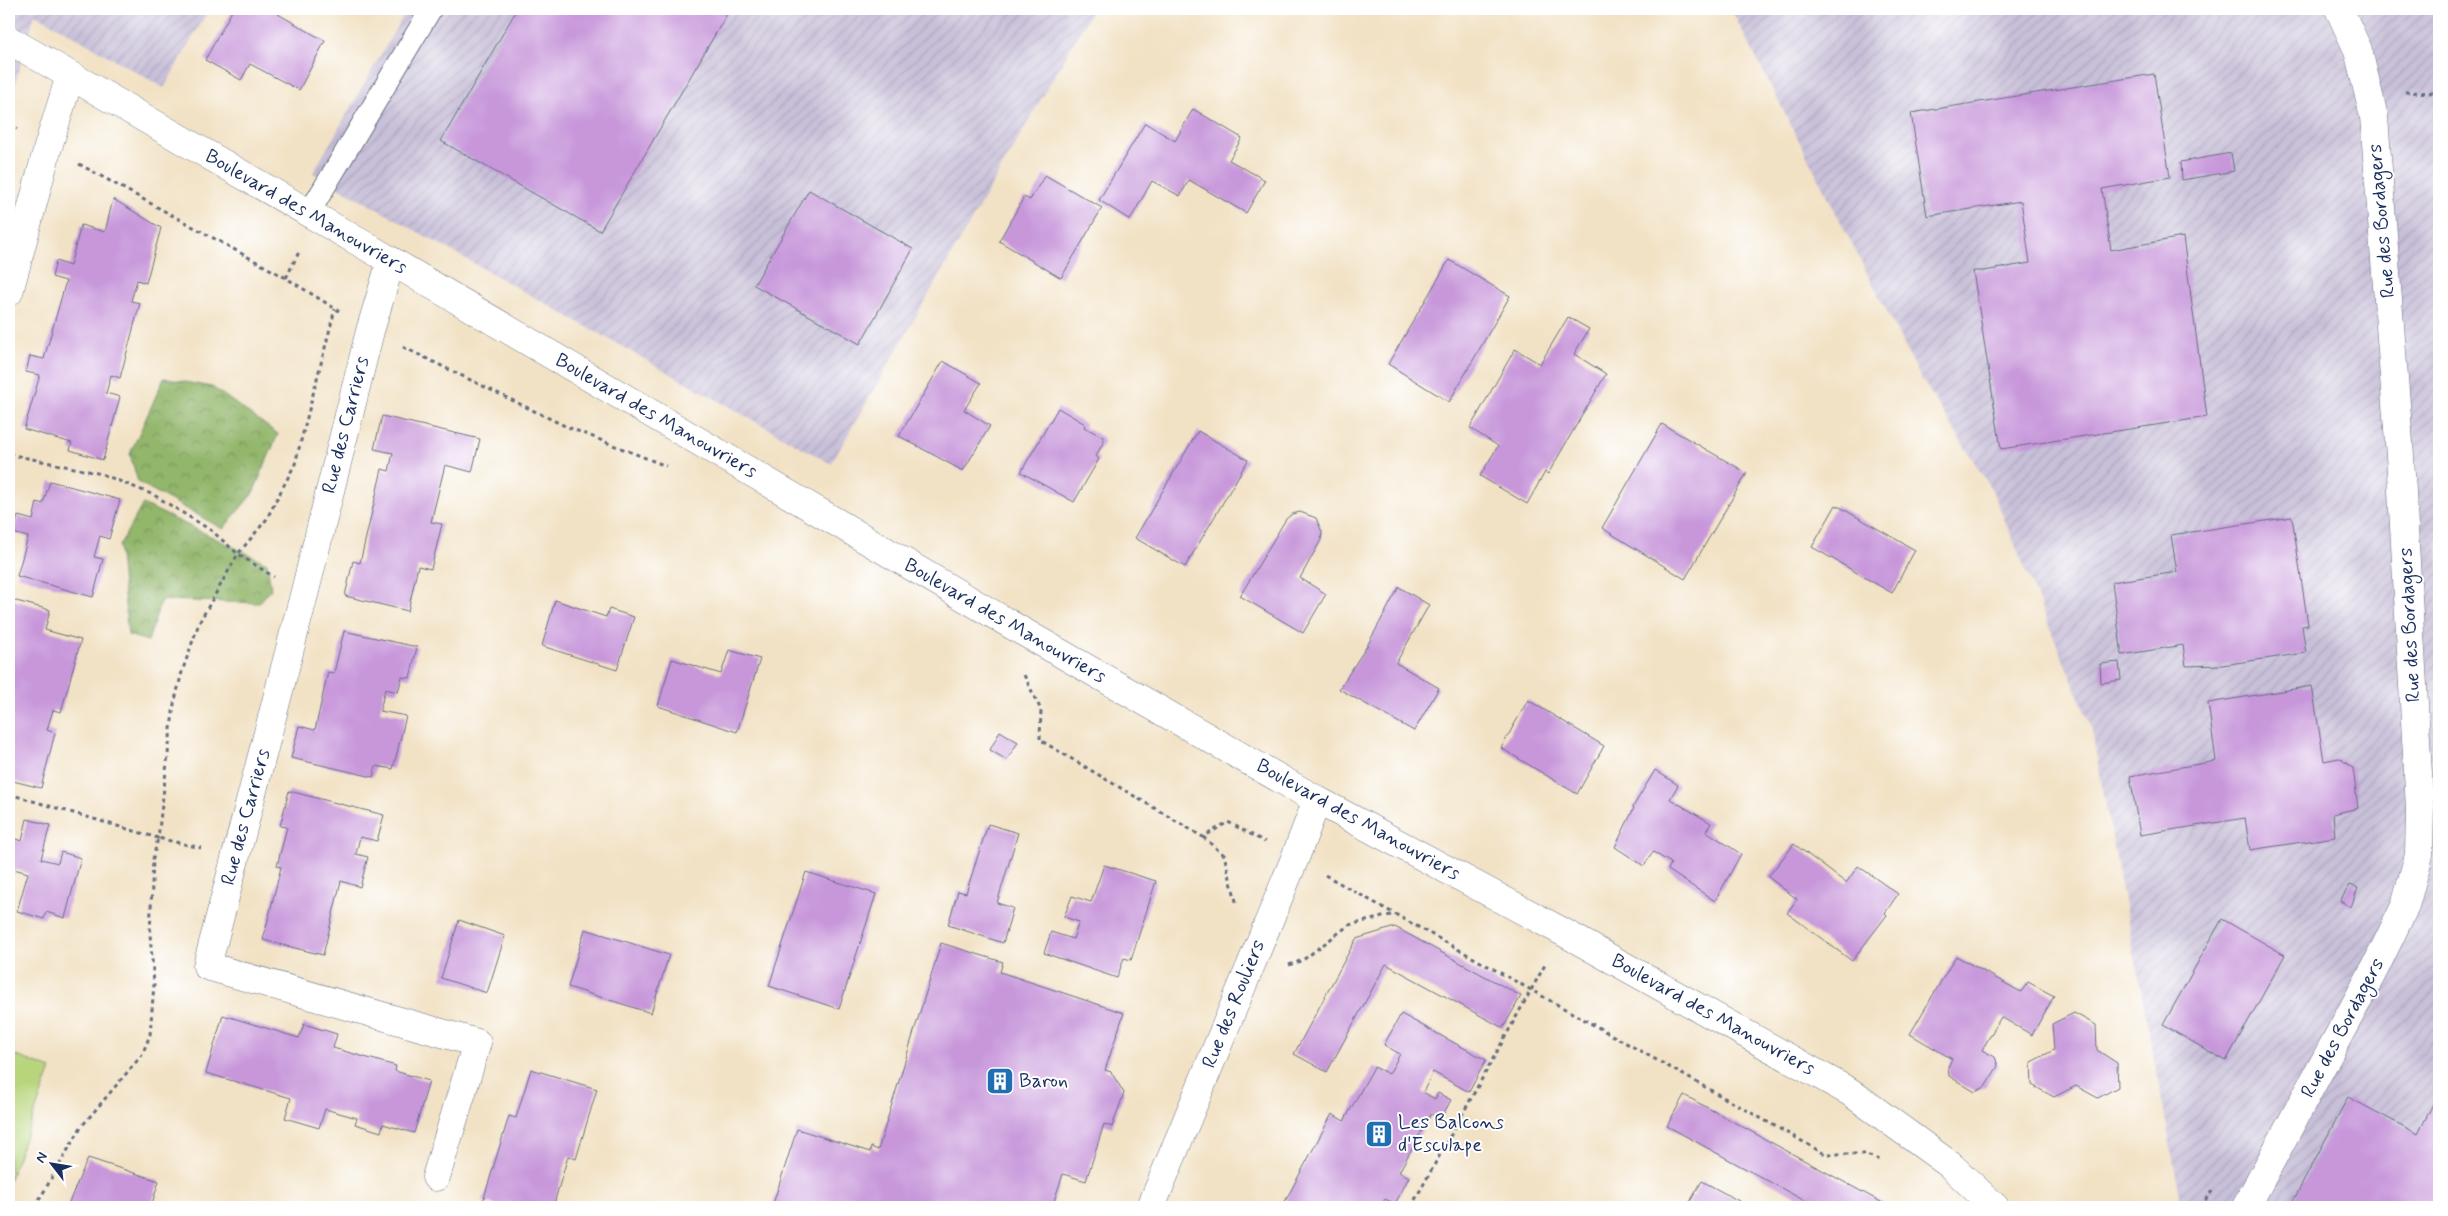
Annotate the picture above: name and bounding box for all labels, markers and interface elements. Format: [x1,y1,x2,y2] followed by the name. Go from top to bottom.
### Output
[200,143,412,281] street label: Boulevard des Manouvriers
[2362,143,2403,299] street label: Rue des Bordagers
[550,347,762,485] street label: Boulevard des Manouvriers
[316,353,376,496] street label: Rue des Carriers
[2392,547,2429,703] street label: Rue des Bordagers
[899,552,1111,690] street label: Boulevard des Manouvriers
[215,746,277,888] street label: Rue des Carriers
[1251,753,1465,887] street label: Boulevard des Manouvriers
[1196,936,1272,1072] street label: Rue des Rouliers
[1606,948,1820,1082] street label: Boulevard des Manouvriers
[2295,953,2392,1103] street label: Rue des Bordagers
[985,1066,1015,1096] building icon: Baron
[1019,1068,1068,1095] place label: Baron
[1398,1109,1504,1159] place label: Les Balcons d'Esculape
[1364,1119,1394,1149] building icon: Les Balcons d'Esculape
[28,1138,78,1188] north arrow
[32,1149,52,1166] text: N

